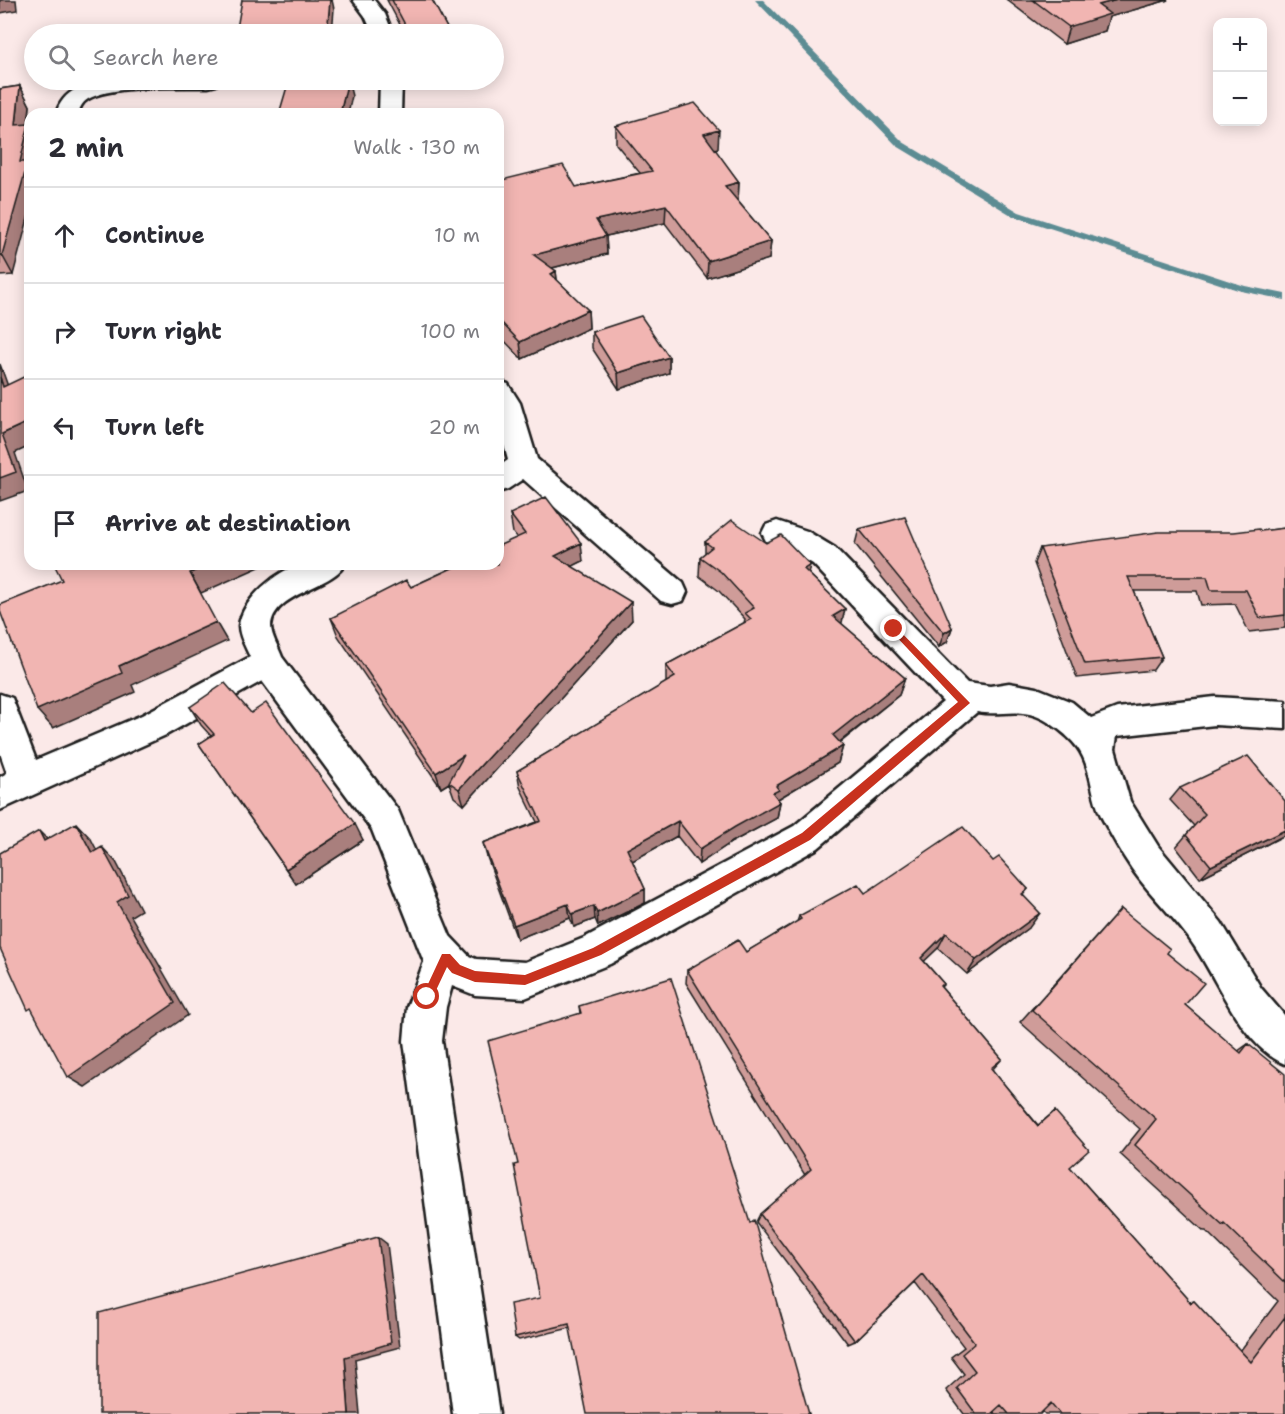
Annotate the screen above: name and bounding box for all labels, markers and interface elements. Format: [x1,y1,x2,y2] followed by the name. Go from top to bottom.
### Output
[1213,18,1267,126] map controls
[1213,18,1267,72] button: +
[24,24,504,90] search box
[45,41,78,74] icon: search
[93,43,219,72] text: Search here
[1213,72,1267,126] button: −
[48,130,124,165] text: 2 min
[353,134,480,160] text: Walk · 130 m
[48,219,81,252] icon: ahead
[105,221,205,250] text: Continue
[434,222,480,248] text: 10 m
[48,315,81,348] icon: right
[105,317,222,346] text: Turn right
[420,318,480,344] text: 100 m
[48,411,81,444] icon: left
[105,413,204,442] text: Turn left
[429,414,480,440] text: 20 m
[48,507,81,540] icon: arrive
[105,509,351,538] text: Arrive at destination
[880,615,906,641] route end
[413,983,439,1009] route start

